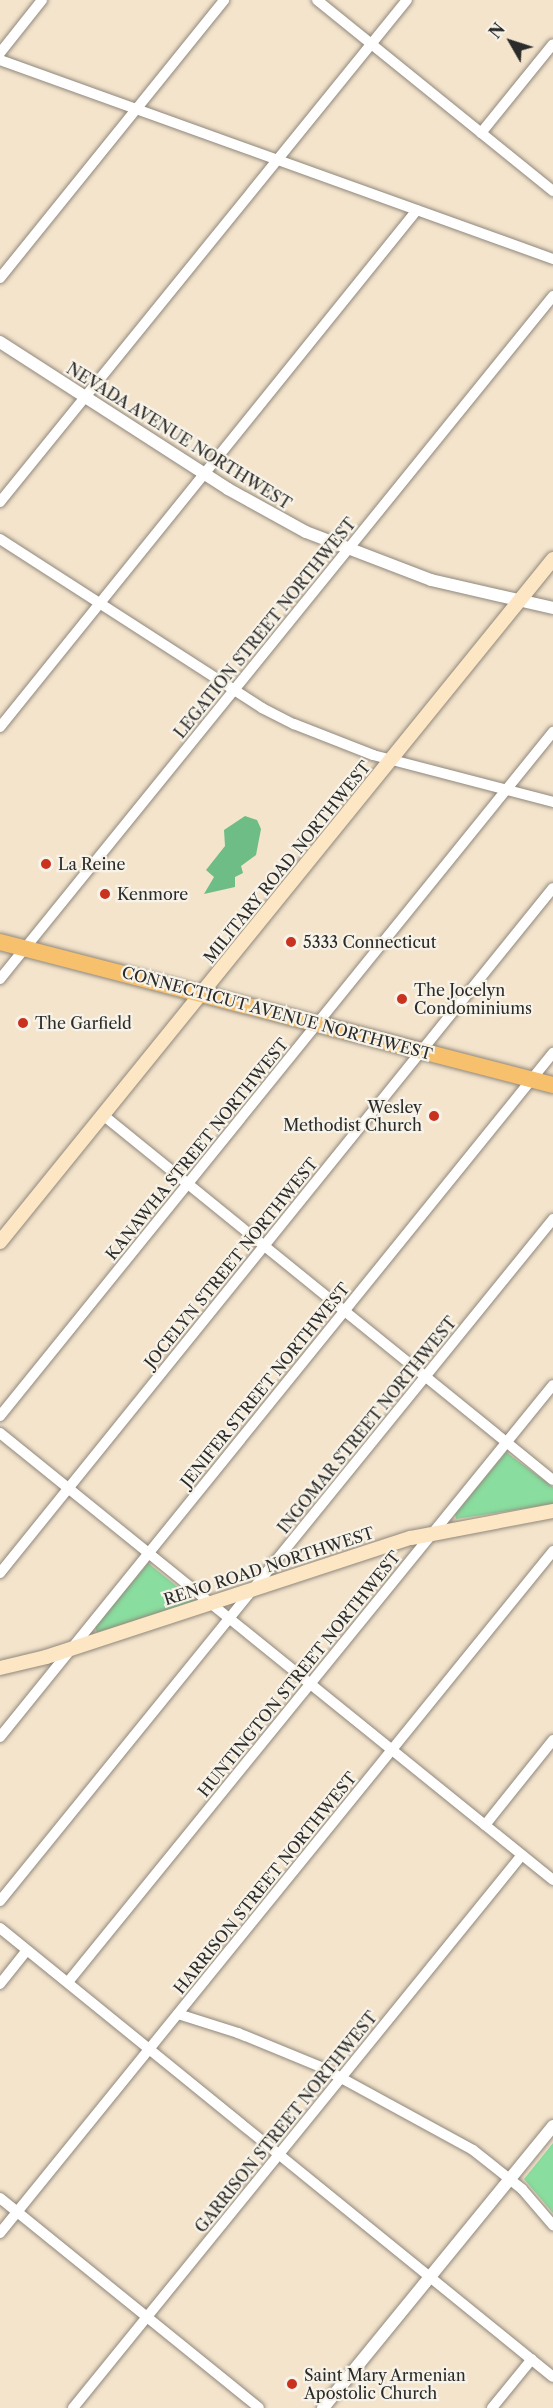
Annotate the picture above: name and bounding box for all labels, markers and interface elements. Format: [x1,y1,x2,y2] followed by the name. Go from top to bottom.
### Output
[481,12,541,72] north arrow
[485,19,509,42] text: N
[63,358,295,514] street label: NEVADA AVENUE NORTHWEST
[170,514,360,742] street label: LEGATION STREET NORTHWEST
[199,757,375,967] street label: MILITARY ROAD NORTHWEST
[58,854,126,874] place label: La Reine
[39,857,53,871] marker: La Reine
[117,884,188,904] place label: Kenmore
[98,887,112,901] marker: Kenmore
[303,932,436,952] place label: 5333 Connecticut
[284,935,298,949] marker: 5333 Connecticut
[119,962,435,1064] street label: CONNECTICUT AVENUE NORTHWEST
[414,980,532,1018] place label: The Jocelyn Condominiums
[395,992,409,1006] marker: The Jocelyn Condominiums
[35,1013,132,1033] place label: The Garfield
[16,1016,30,1030] marker: The Garfield
[101,1034,293,1264] street label: KANAWHA STREET NORTHWEST
[283,1097,422,1135] place label: Wesley Methodist Church
[427,1109,441,1123] marker: Wesley Methodist Church
[140,1154,322,1372] street label: JOCELYN STREET NORTHWEST
[176,1279,354,1491] street label: JENIFER STREET NORTHWEST
[273,1312,461,1538] street label: INGOMAR STREET NORTHWEST
[161,1523,377,1609] street label: RENO ROAD NORTHWEST
[194,1547,404,1801] street label: HUNTINGTON STREET NORTHWEST
[169,1768,361,1998] street label: HARRISON STREET NORTHWEST
[191,2008,381,2236] street label: GARRISON STREET NORTHWEST
[304,2365,467,2403] place label: Saint Mary Armenian Apostolic Church
[285,2377,299,2391] marker: Saint Mary Armenian Apostolic Church

